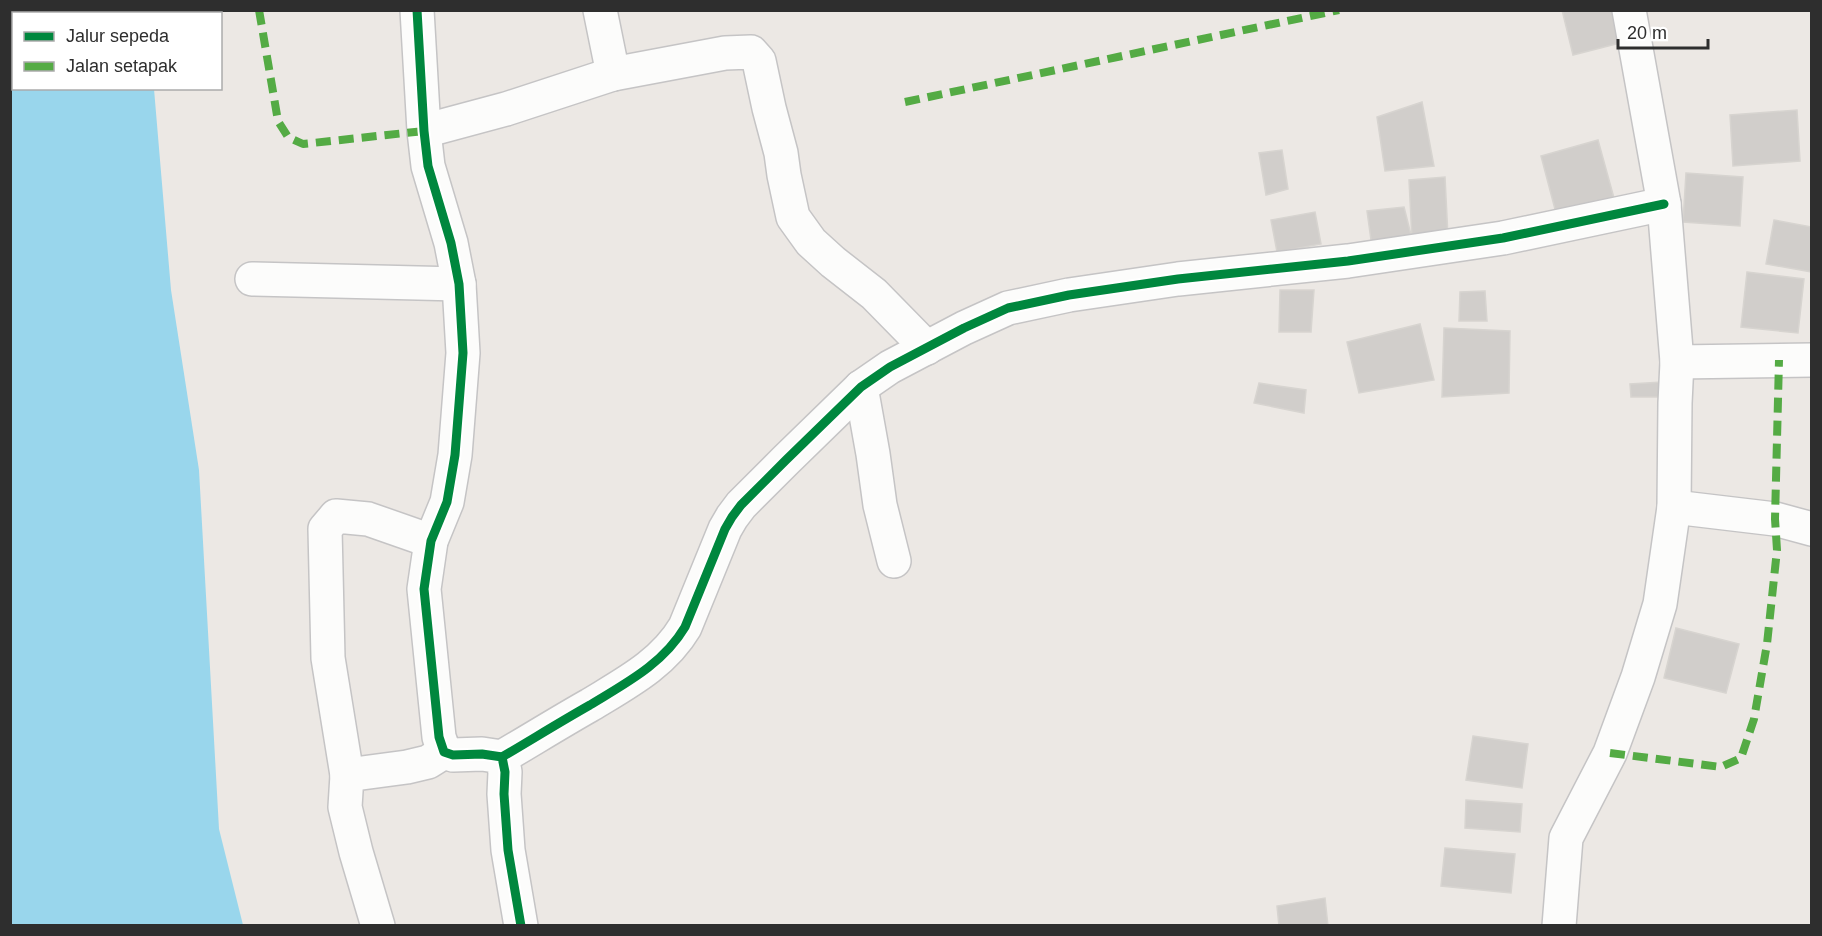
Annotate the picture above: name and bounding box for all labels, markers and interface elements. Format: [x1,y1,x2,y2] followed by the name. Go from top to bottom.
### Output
[12,12,222,90] legend
[1618,12,1708,50] scale bar
[1627,23,1667,43] text: 20 m
[66,26,170,46] text: Jalur sepeda
[66,56,178,76] text: Jalan setapak

